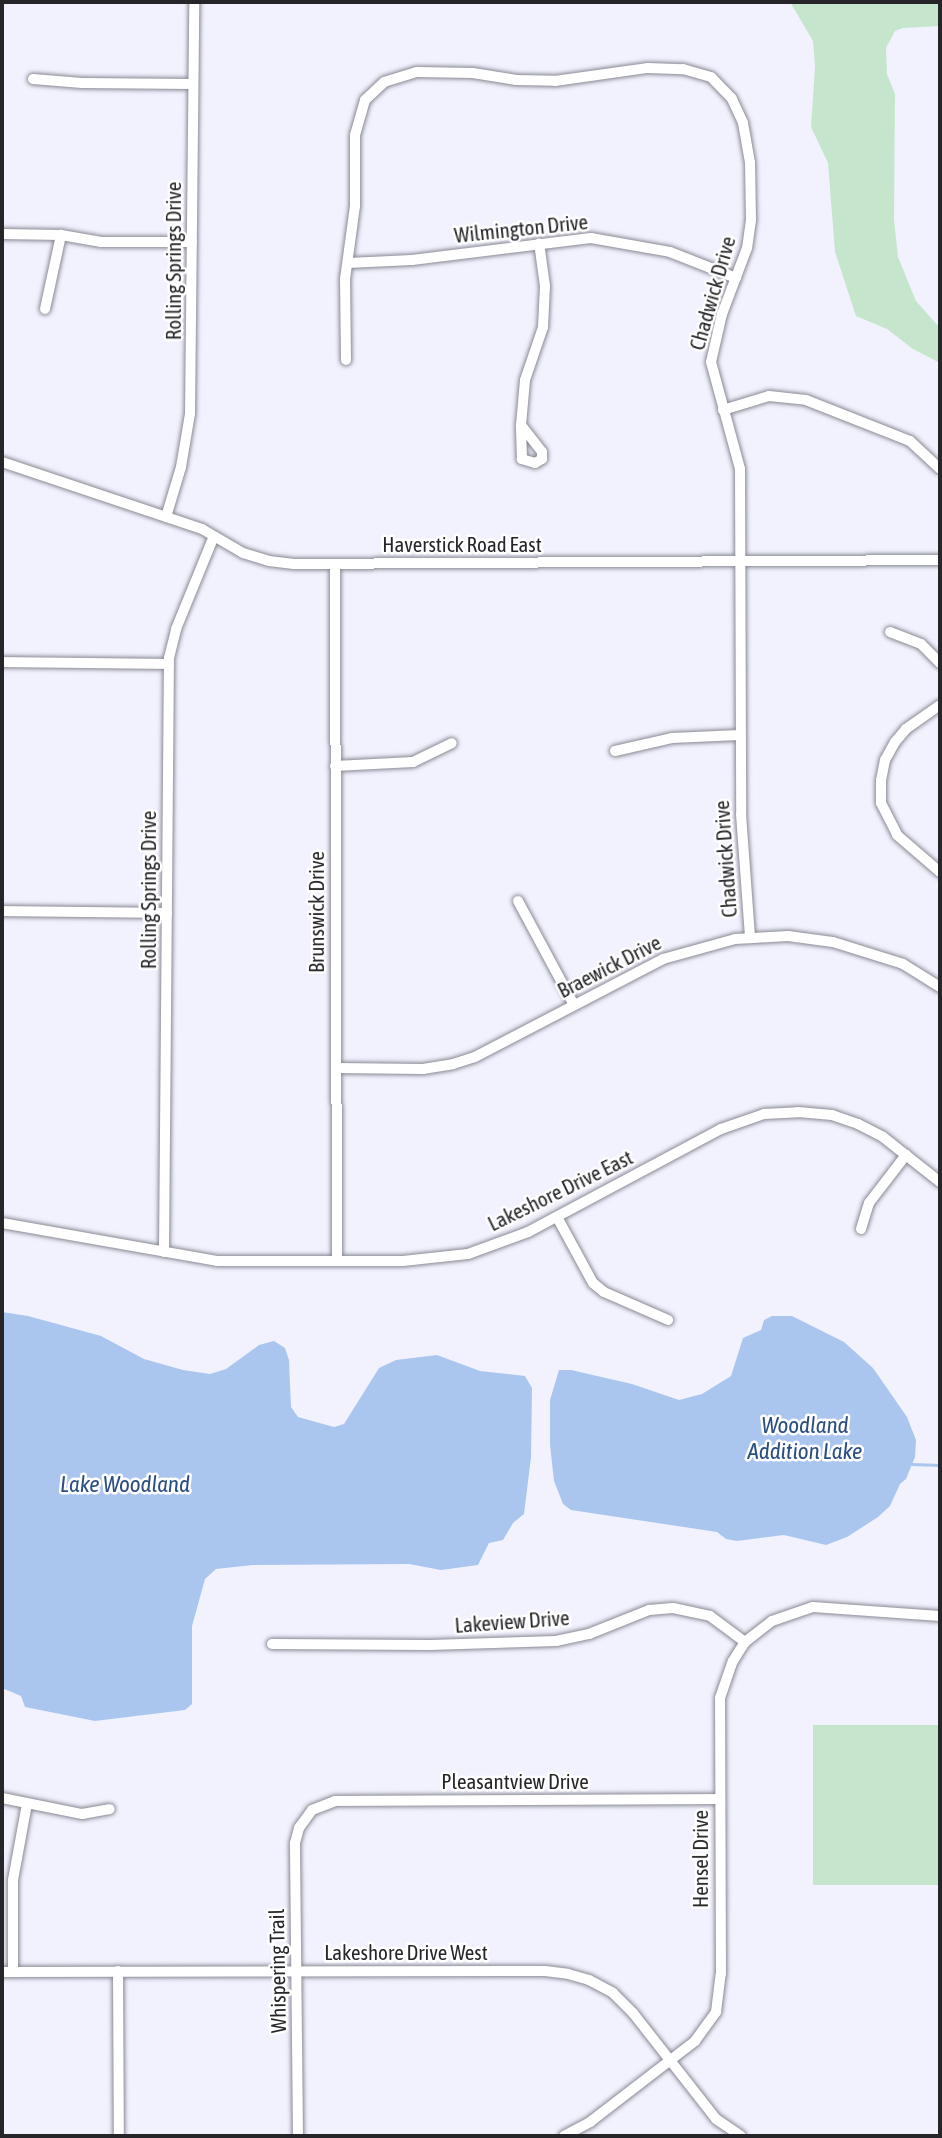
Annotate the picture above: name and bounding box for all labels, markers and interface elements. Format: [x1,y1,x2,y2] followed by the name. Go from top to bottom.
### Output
[160,182,186,340] street label: Rolling Springs Drive
[453,208,589,248] street label: Wilmington Drive
[684,233,740,353] street label: Chadwick Drive
[382,531,542,557] street label: Haverstick Road East
[708,800,742,918] street label: Chadwick Drive
[135,811,161,969] street label: Rolling Springs Drive
[303,851,329,973] street label: Brunswick Drive
[553,929,665,1003] street label: Braewick Drive
[483,1144,637,1236] street label: Lakeshore Drive East
[747,1411,863,1465] water label: Woodland Addition Lake
[60,1470,190,1498] water label: Lake Woodland
[454,1604,570,1638] street label: Lakeview Drive
[441,1768,589,1794] street label: Pleasantview Drive
[687,1810,713,1908] street label: Hensel Drive
[263,1909,291,2033] street label: Whispering Trail
[324,1939,488,1965] street label: Lakeshore Drive West

